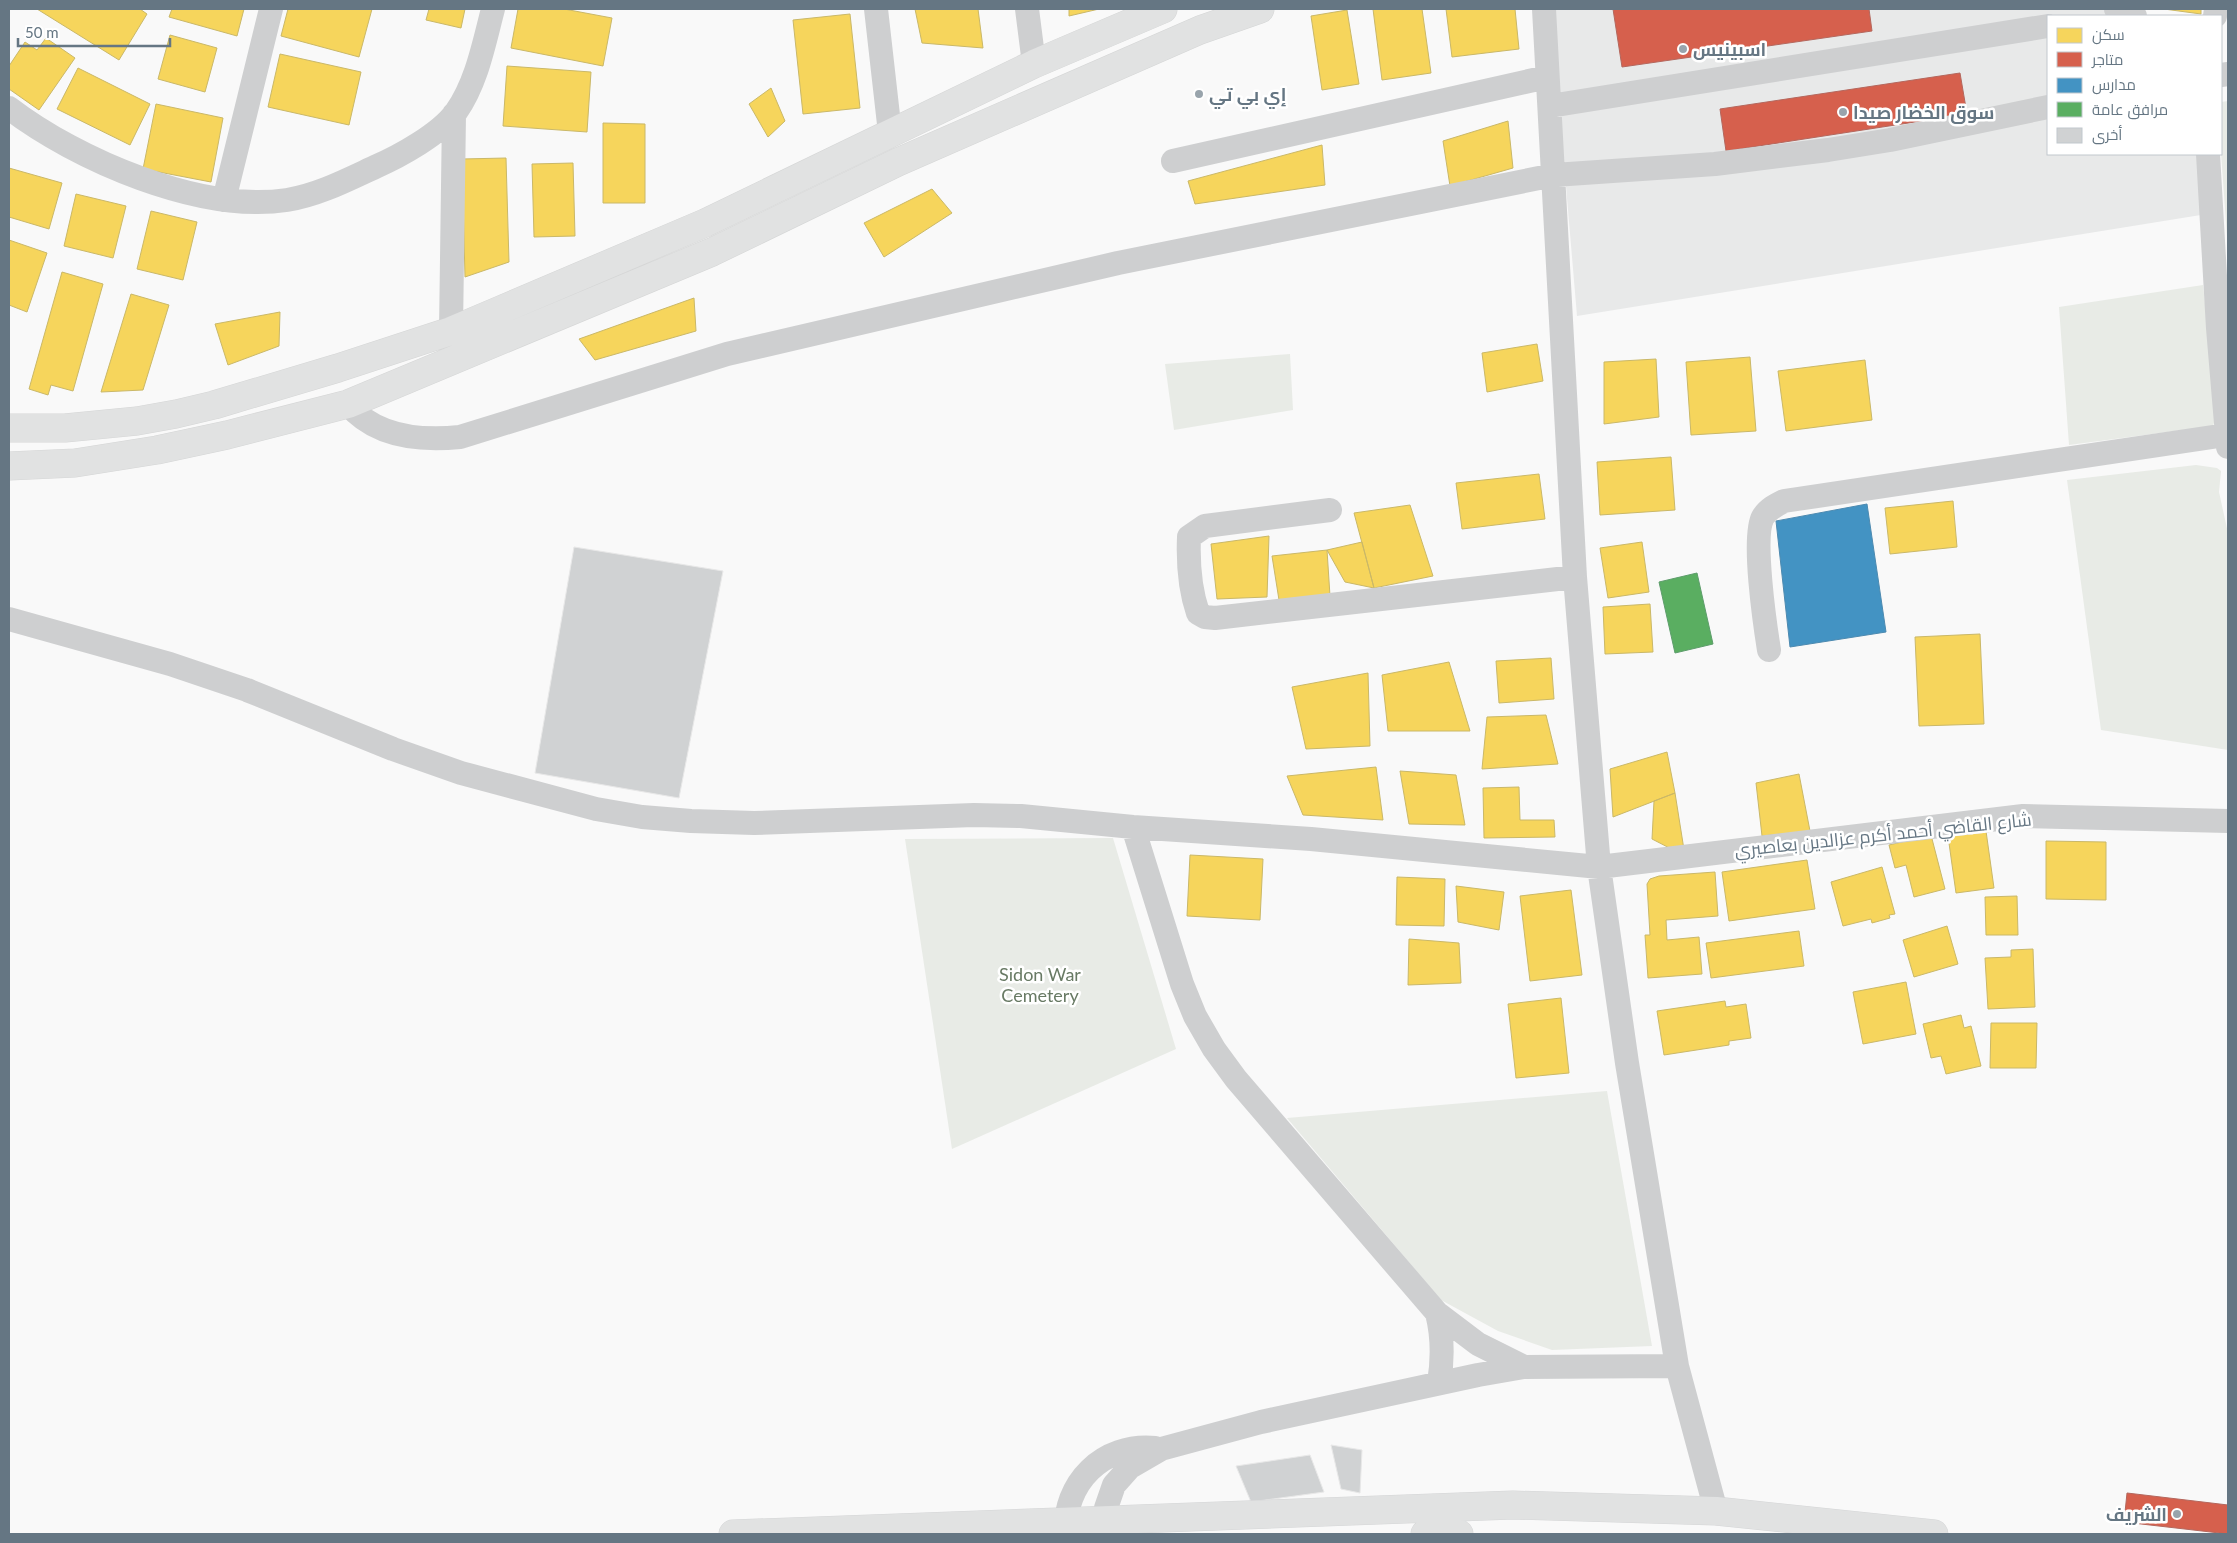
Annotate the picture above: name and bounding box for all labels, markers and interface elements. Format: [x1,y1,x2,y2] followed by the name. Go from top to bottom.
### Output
[18,15,170,47] scale bar
[2047,15,2222,155] legend
[25,23,59,41] text: 50 m
[2092,25,2125,45] text: سكن
[1693,38,1766,61] place label: اسبينيس
[1677,43,1689,55] marker: اسبينيس
[2091,50,2123,69] text: متاجر
[2092,75,2136,95] text: مدارس
[1209,83,1286,110] place label: إي بي تي
[1193,88,1205,100] marker: إي بي تي
[2092,100,2168,120] text: مرافق عامة
[1853,101,1994,124] place label: سوق الخضار صيدا
[1837,106,1849,118] marker: سوق الخضار صيدا
[2092,125,2122,145] text: أخرى
[1733,807,2033,865] street label: شارع القاضي أحمد أكرم عزالدين بعاصيري
[999,963,1081,1006] park label: Sidon War Cemetery
[2106,1503,2167,1526] place label: الشريف
[2171,1508,2183,1520] marker: الشريف

